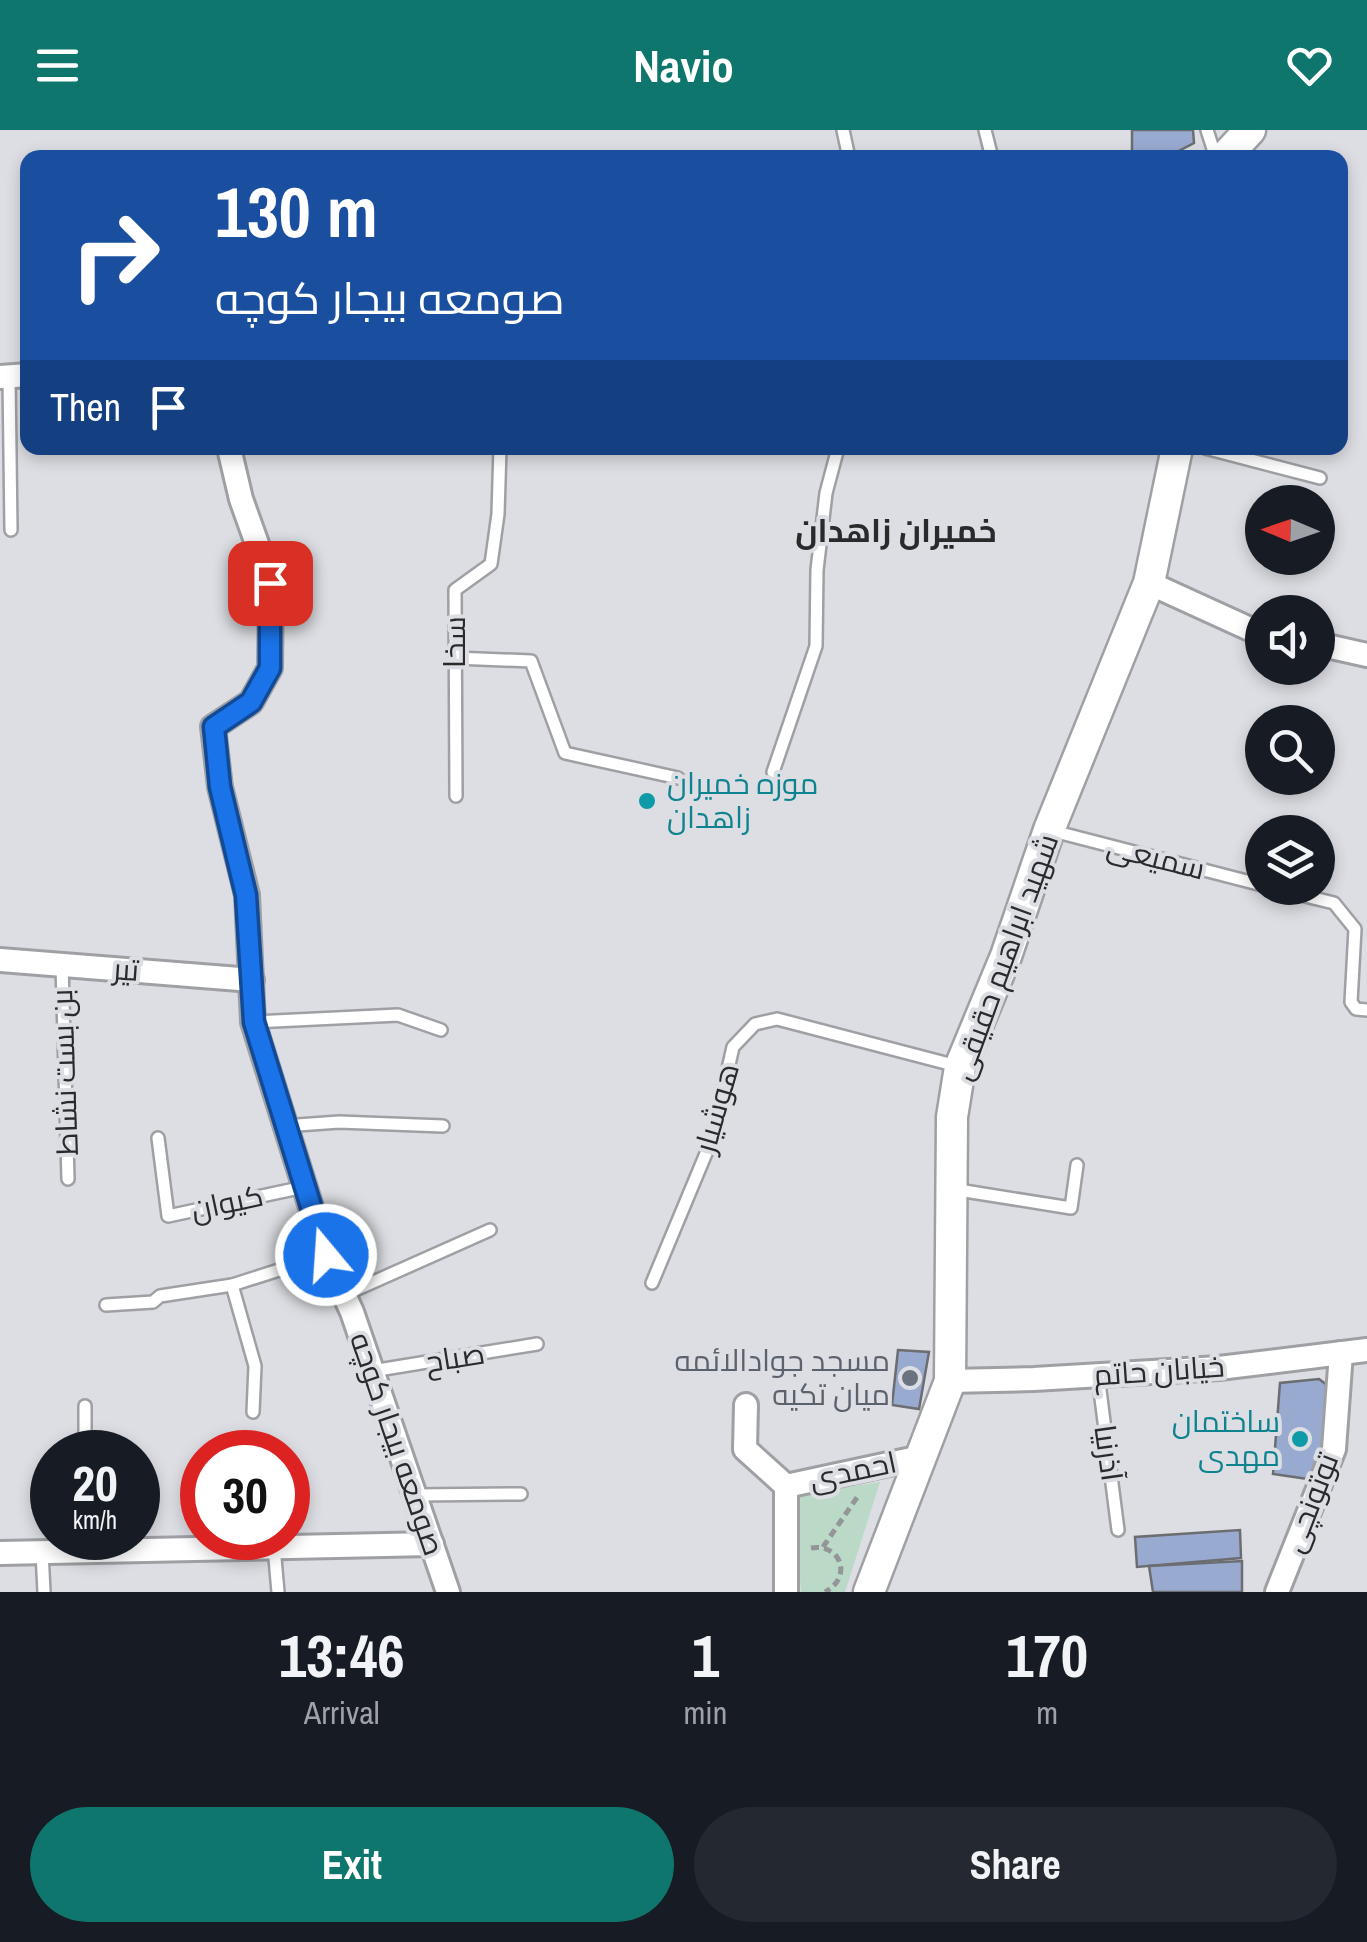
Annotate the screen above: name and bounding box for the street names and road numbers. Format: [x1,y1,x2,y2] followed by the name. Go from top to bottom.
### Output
[434,616,474,668] street label: سخا
[1103,826,1209,888] street label: سمیعی
[941,828,1068,1086] street label: شهید ابراهیم حقیقی
[110,948,140,990] street label: تیر
[41,988,87,1156] street label: بن بست نشاط
[684,1058,748,1159] street label: هوشیار
[187,1175,267,1229] street label: کیوان
[341,1327,455,1560] street label: صومعه بیجار کوچه
[422,1333,488,1382] street label: صباح
[1092,1345,1226,1396] street label: خیابان حاتم
[1085,1422,1133,1483] street label: آذرنیا
[806,1441,900,1499] street label: احمدی
[1273,1447,1347,1558] street label: توتونچی

